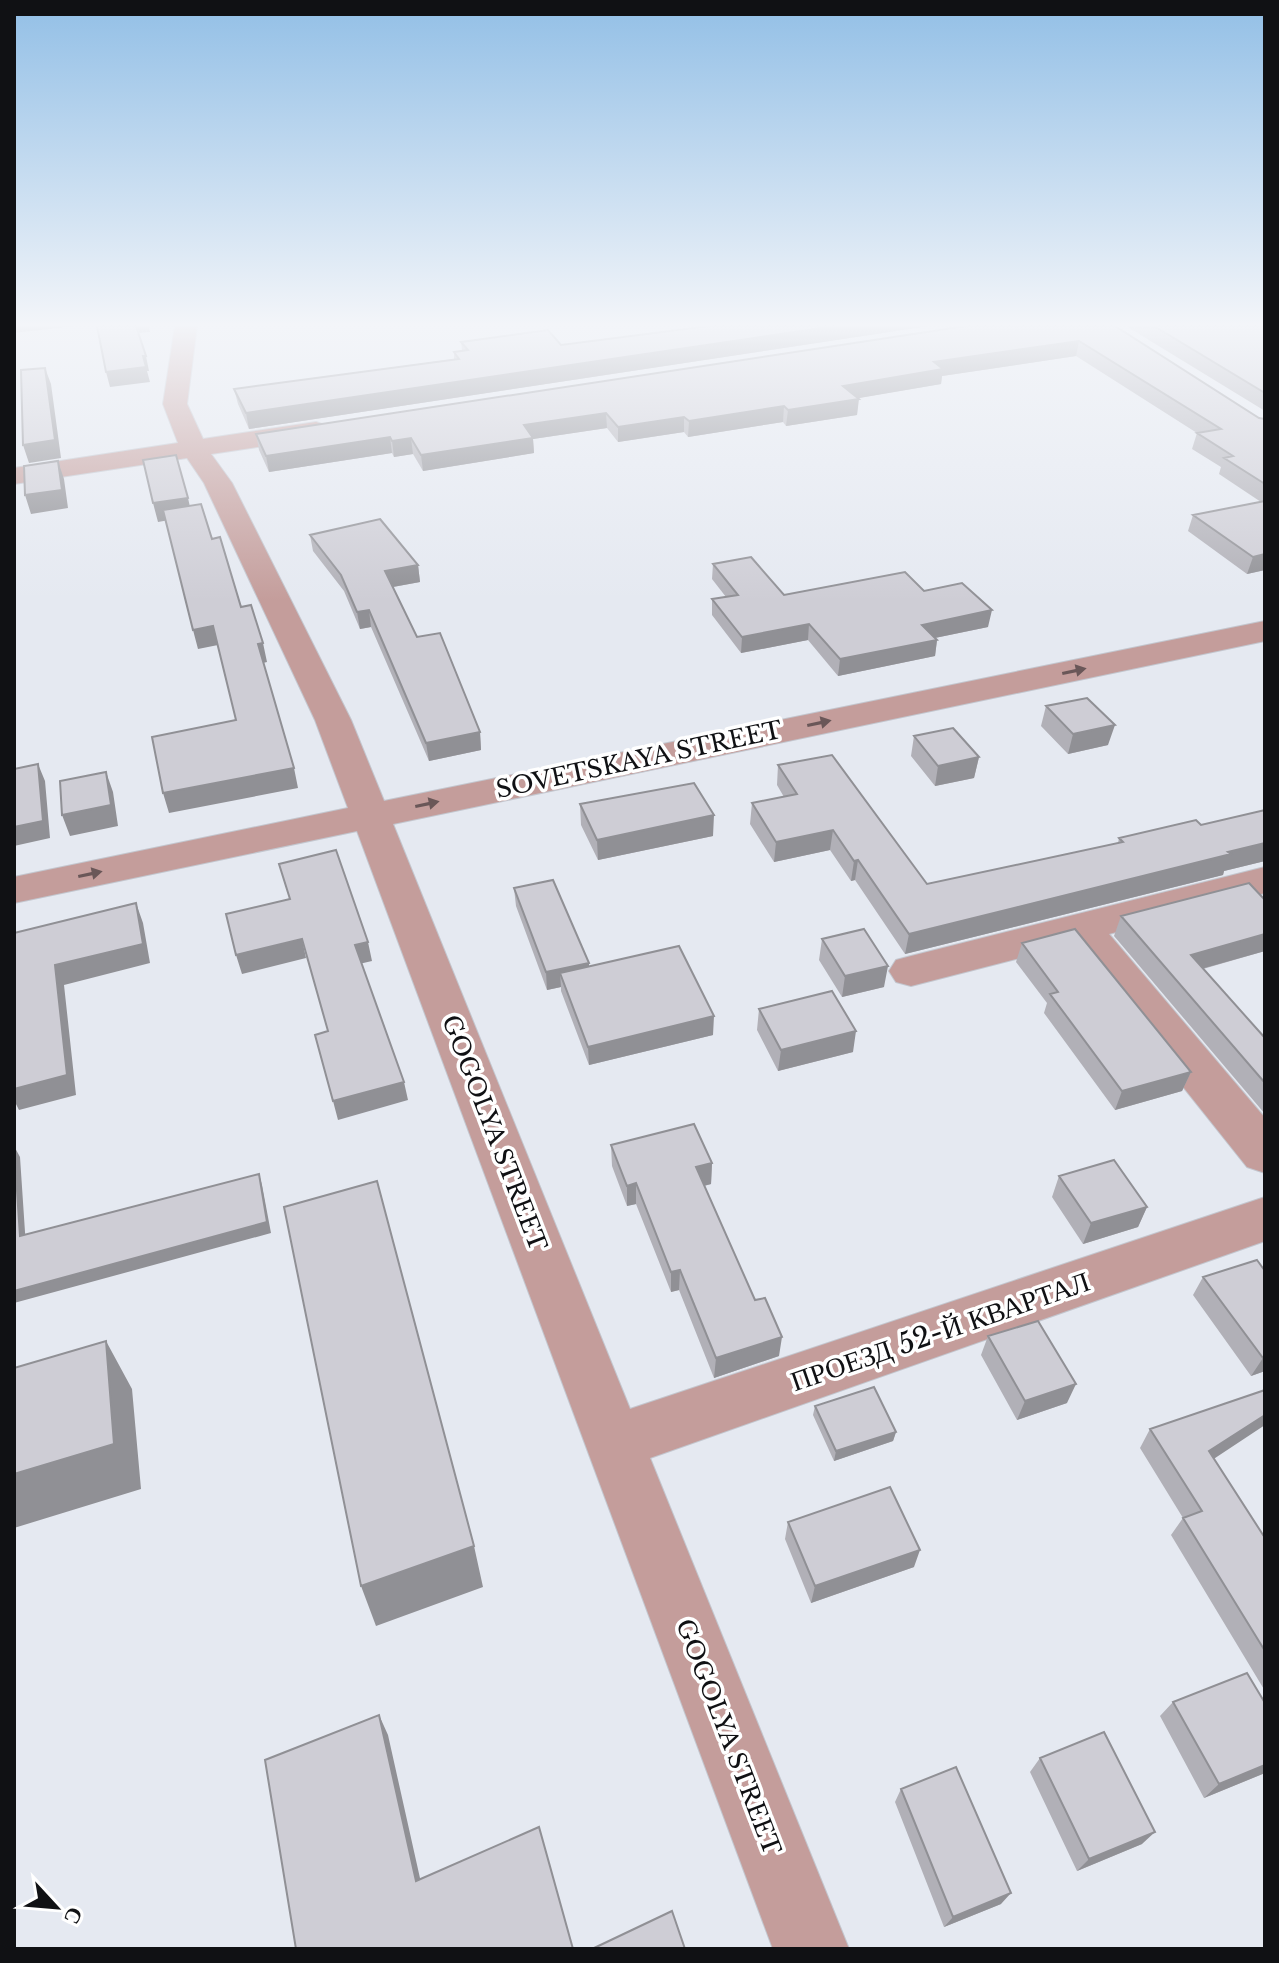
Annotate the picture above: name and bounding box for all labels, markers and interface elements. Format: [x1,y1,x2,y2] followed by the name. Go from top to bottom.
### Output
[1061,664,1086,677] one-way arrow
[493,715,785,804] street label: SOVETSKAYA STREET
[807,716,832,729] one-way arrow
[415,797,440,810] one-way arrow
[78,867,103,880] one-way arrow
[436,1011,553,1255] street label: GOGOLYA STREET
[786,1264,1094,1399] street label: ПРОЕЗД 52-Й КВАРТАЛ
[670,1615,787,1859] street label: GOGOLYA STREET
[16,1867,96,1947] north arrow
[58,1902,89,1929] text: С

